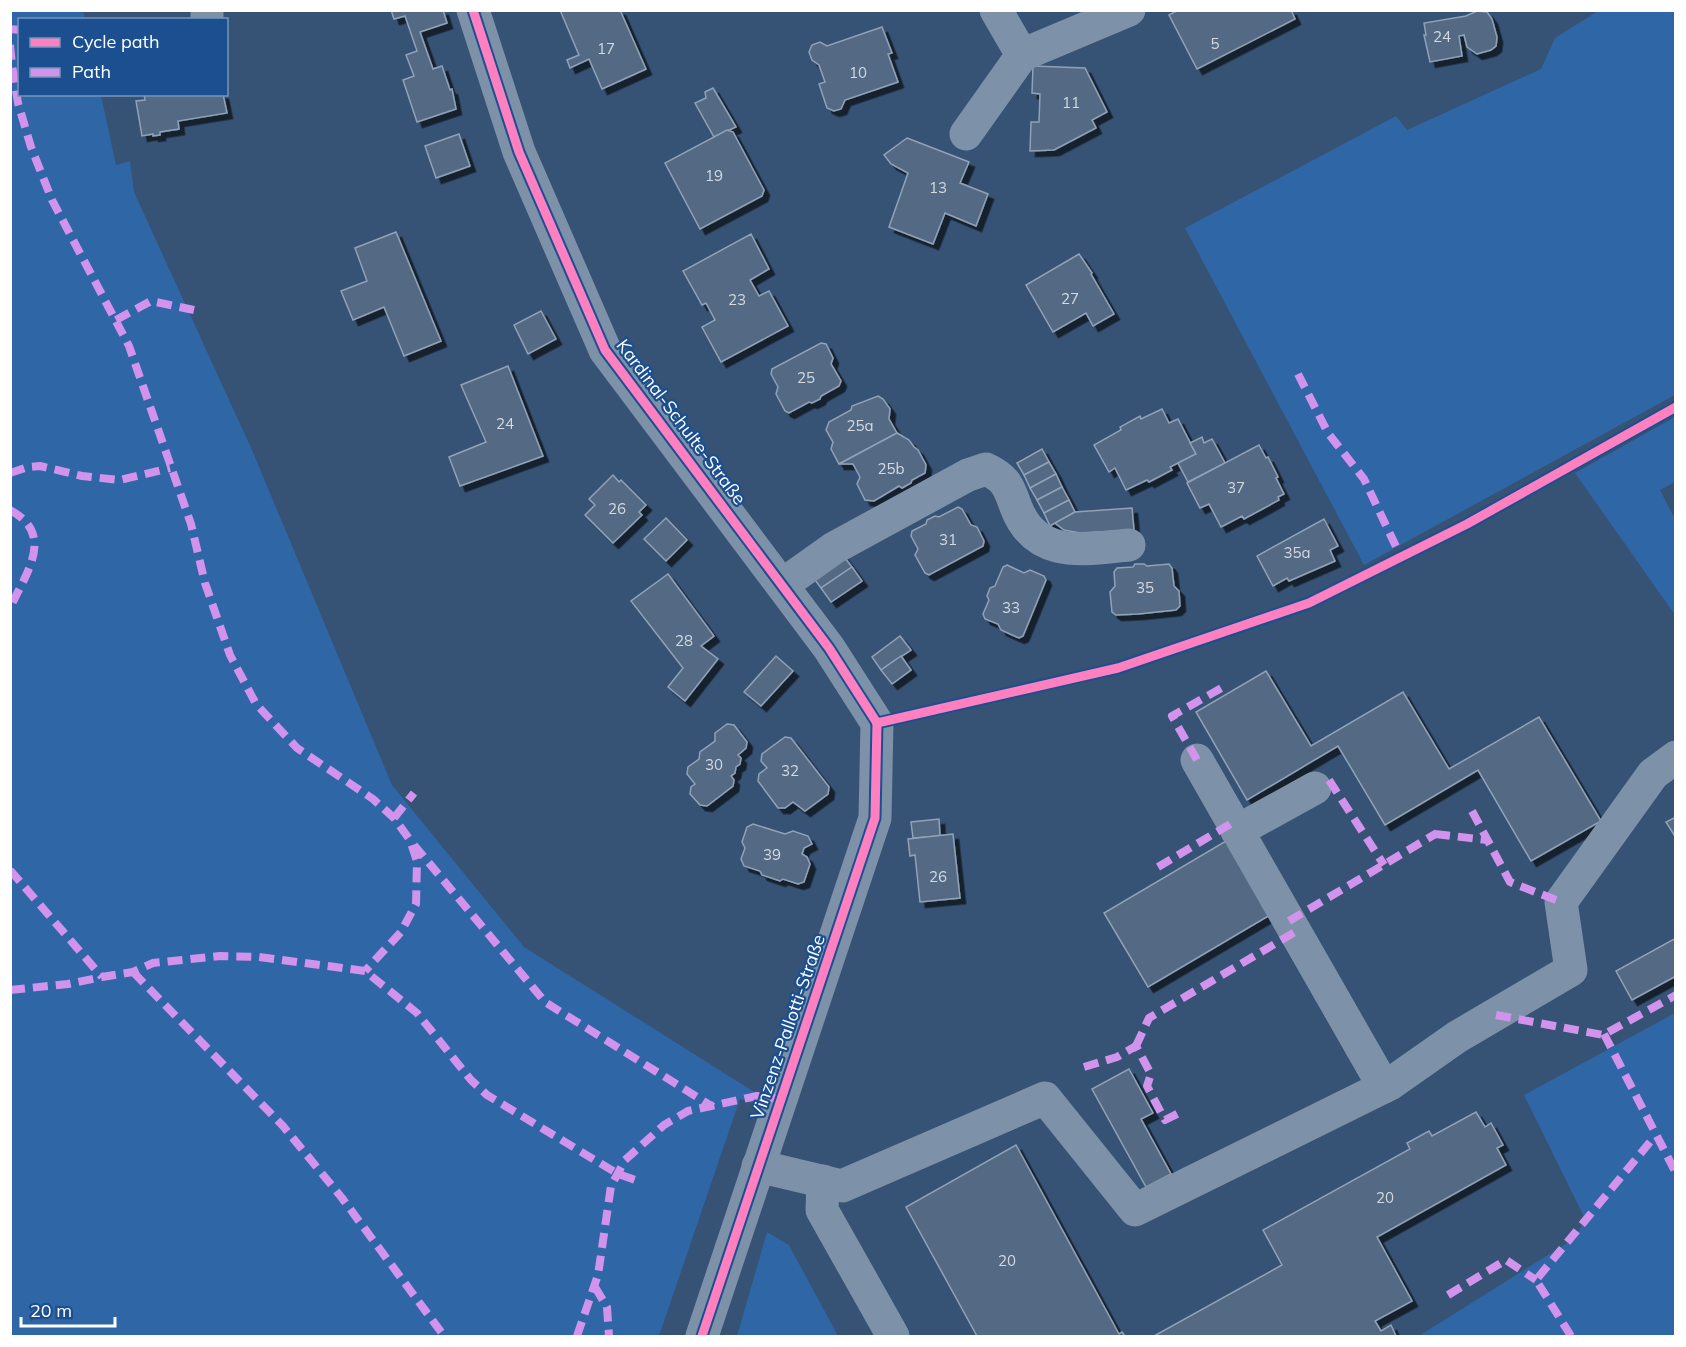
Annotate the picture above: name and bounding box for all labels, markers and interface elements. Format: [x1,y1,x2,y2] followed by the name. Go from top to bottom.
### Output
[18,18,228,96] legend
[1433,27,1451,46] house number: 24
[72,30,159,53] text: Cycle path
[1210,34,1220,53] house number: 5
[597,39,615,58] house number: 17
[72,60,111,83] text: Path
[849,63,867,82] house number: 10
[1062,93,1080,112] house number: 11
[705,166,723,185] house number: 19
[929,178,947,197] house number: 13
[1061,289,1079,308] house number: 27
[728,290,746,309] house number: 23
[612,334,751,509] street label: Kardinal-Schulte-Straße
[797,368,815,387] house number: 25
[496,414,514,433] house number: 24
[846,416,874,435] house number: 25a
[877,459,905,478] house number: 25b
[1227,478,1245,497] house number: 37
[608,499,626,518] house number: 26
[939,530,957,549] house number: 31
[1283,543,1311,562] house number: 35a
[1136,578,1154,597] house number: 35
[1002,598,1020,617] house number: 33
[675,631,693,650] house number: 28
[705,755,723,774] house number: 30
[781,761,799,780] house number: 32
[763,845,781,864] house number: 39
[929,867,947,886] house number: 26
[745,931,830,1122] street label: Vinzenz-Pallotti-Straße
[1376,1188,1394,1207] house number: 20
[998,1251,1016,1270] house number: 20
[21,1290,116,1328] scale bar
[30,1299,72,1322] text: 20 m

